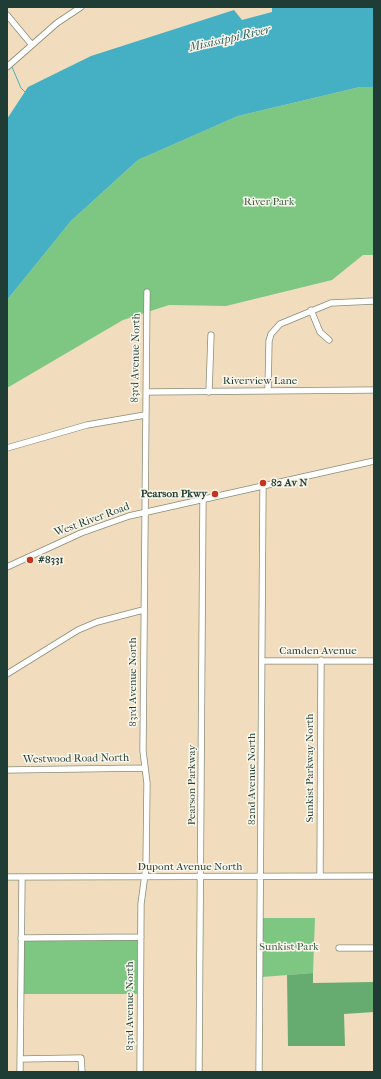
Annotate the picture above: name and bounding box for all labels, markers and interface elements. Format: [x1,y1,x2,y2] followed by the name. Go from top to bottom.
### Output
[188,23,272,55] water label: Mississippi River
[244,195,294,209] park label: River Park
[129,313,143,403] street label: 83rd Avenue North
[223,374,297,388] street label: Riverview Lane
[271,476,308,490] place label: 82 Av N
[258,478,268,488] marker: 82 Av N
[141,487,207,501] place label: Pearson Pkwy
[210,489,220,499] marker: Pearson Pkwy
[53,500,131,540] street label: West River Road
[38,553,63,567] place label: #8331
[25,555,35,565] marker: #8331
[126,637,140,727] street label: 83rd Avenue North
[279,644,357,658] street label: Camden Avenue
[303,713,317,823] street label: Sunkist Parkway North
[245,733,259,825] street label: 82nd Avenue North
[185,745,199,825] street label: Pearson Parkway
[23,751,129,767] street label: Westwood Road North
[137,860,243,874] street label: Dupont Avenue North
[259,940,319,954] park label: Sunkist Park
[123,961,137,1051] street label: 83rd Avenue North

